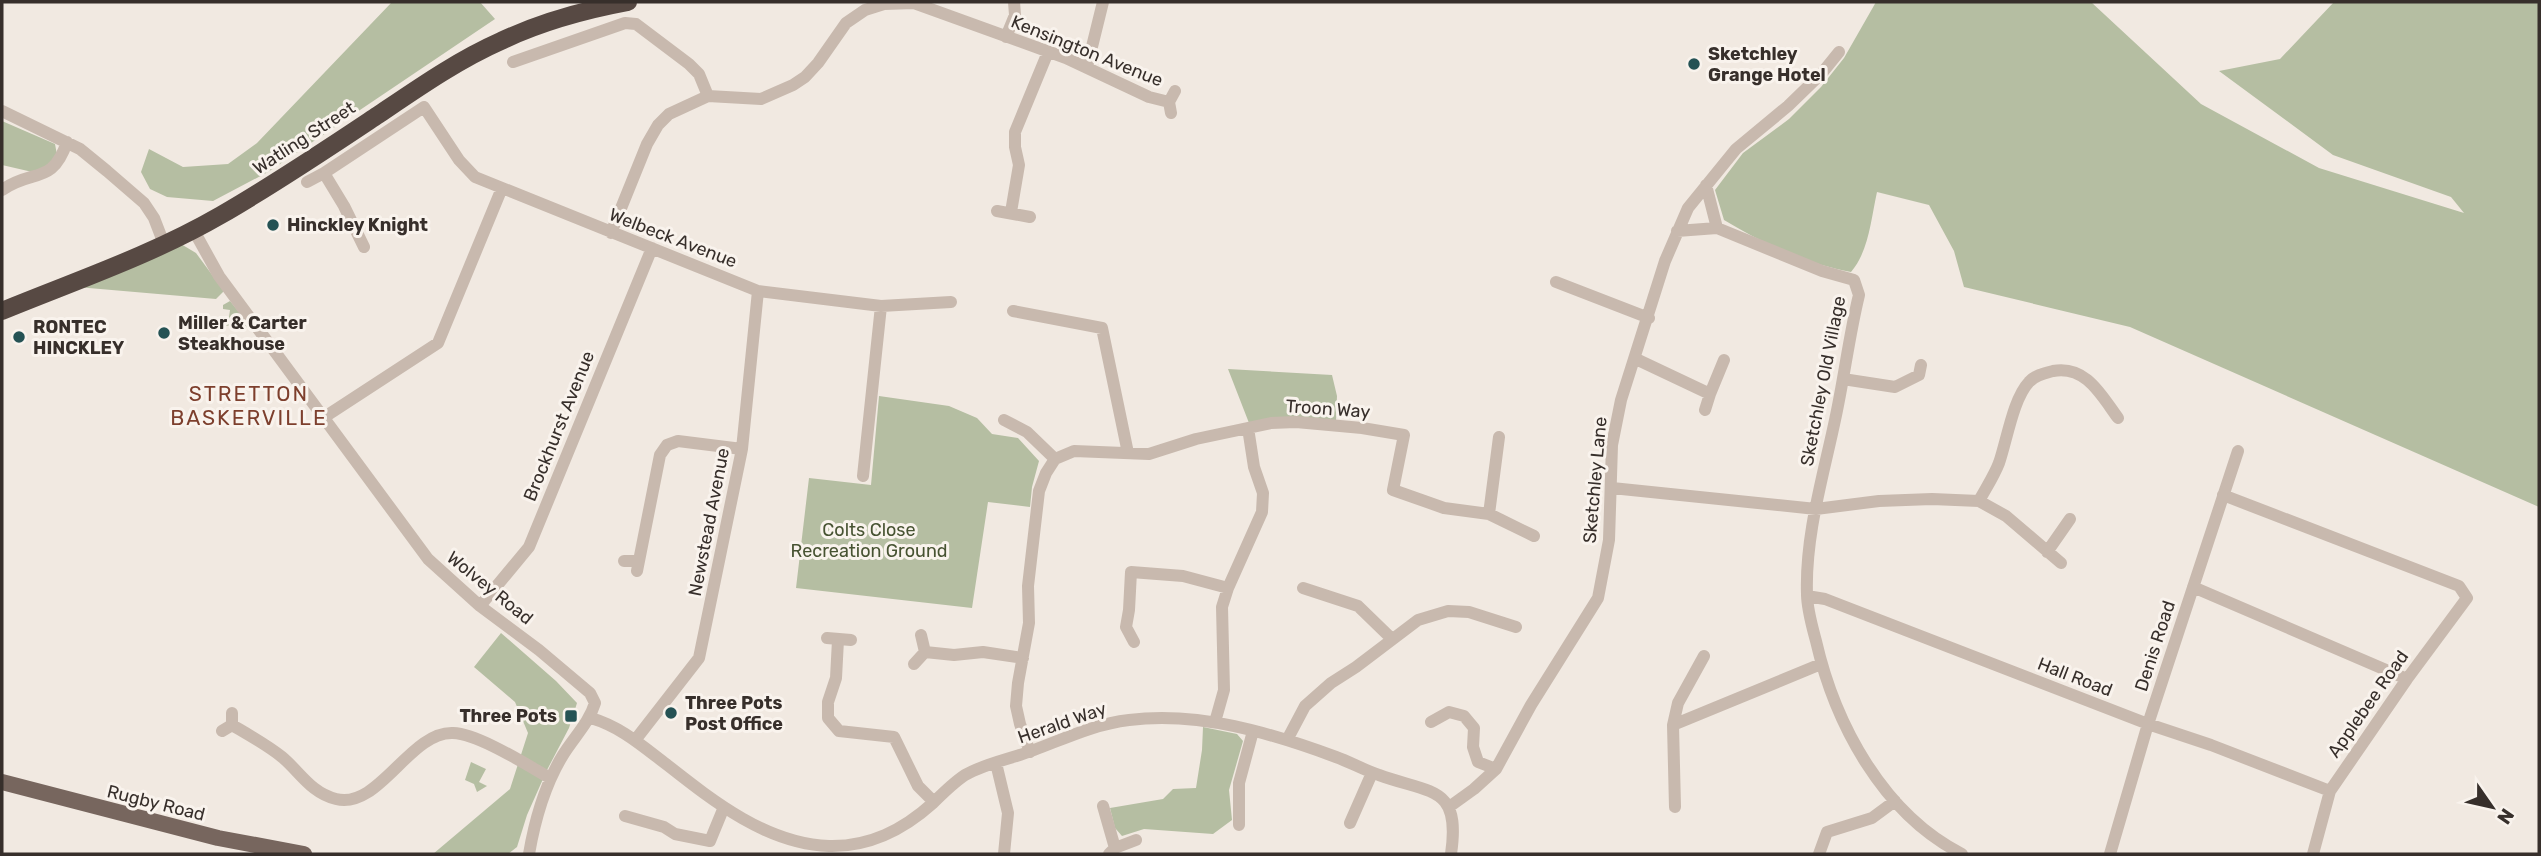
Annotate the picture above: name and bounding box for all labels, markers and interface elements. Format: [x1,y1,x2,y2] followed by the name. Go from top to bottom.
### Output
[1008,11,1166,91] street label: Kensington Avenue
[1708,43,1826,86] place label: Sketchley Grange Hotel
[1686,56,1702,72] marker: Sketchley Grange Hotel
[249,97,359,179] street label: Watling Street
[606,203,740,273] street label: Welbeck Avenue
[287,214,428,236] place label: Hinckley Knight
[265,217,281,233] marker: Hinckley Knight
[1796,294,1850,468] street label: Sketchley Old Village
[178,312,307,355] place label: Miller & Carter Steakhouse
[33,316,124,359] place label: RONTEC HINCKLEY
[156,325,172,341] marker: Miller & Carter Steakhouse
[11,329,27,345] marker: RONTEC HINCKLEY
[519,348,599,504] street label: Brockhurst Avenue
[170,381,328,430] district label: STRETTON BASKERVILLE
[1285,395,1371,423] street label: Troon Way
[1579,416,1611,544] street label: Sketchley Lane
[684,446,734,598] street label: Newstead Avenue
[790,519,948,562] park label: Colts Close Recreation Ground
[442,547,538,629] street label: Wolvey Road
[2130,598,2180,694] street label: Denis Road
[2323,646,2413,762] street label: Applebee Road
[2034,653,2116,701] street label: Hall Road
[685,692,783,735] place label: Three Pots Post Office
[1015,698,1109,748] street label: Herald Way
[460,705,557,727] place label: Three Pots
[663,705,679,721] marker: Three Pots Post Office
[563,708,579,724] marker: Three Pots
[2457,772,2527,842] north arrow
[105,780,207,826] street label: Rugby Road
[2492,804,2519,828] text: N

